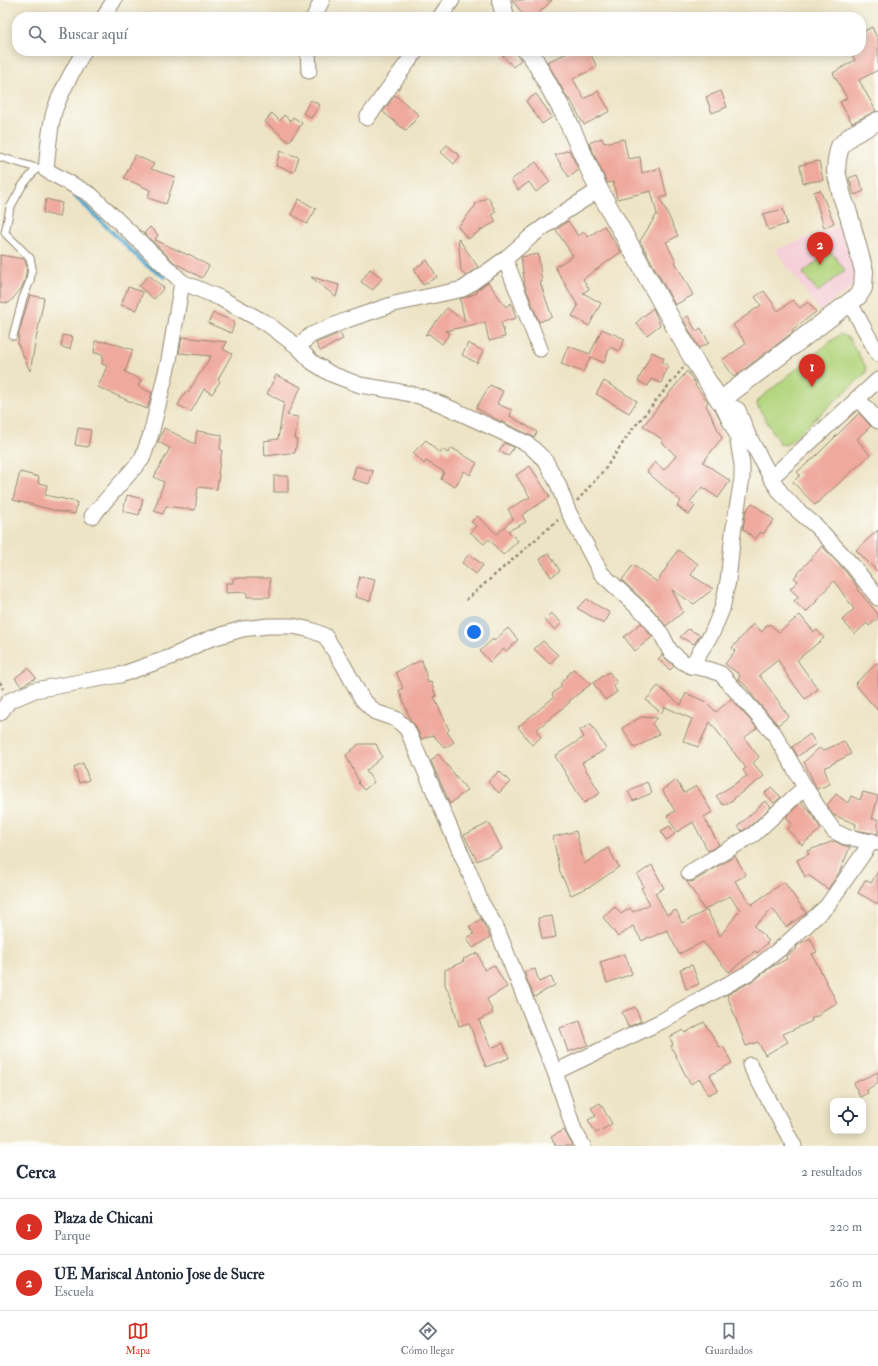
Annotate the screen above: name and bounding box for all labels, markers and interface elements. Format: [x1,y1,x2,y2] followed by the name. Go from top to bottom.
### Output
[12,12,866,56] search box
[26,23,48,45] icon: search
[58,25,127,44] text: Buscar aquí
[807,232,833,265] pin: 2
[799,354,825,387] pin: 1
[464,622,484,642] your location
[830,1098,866,1134] map controls
[830,1098,866,1134] button: locate
[16,1162,56,1183] text: Cerca
[801,1164,862,1180] text: 2 resultados
[54,1209,153,1228] text: Plaza de Chicani
[27,1219,31,1235] text: 1
[829,1219,862,1235] text: 220 m
[54,1228,90,1244] text: Parque
[54,1265,265,1284] text: UE Mariscal Antonio Jose de Sucre
[26,1275,32,1291] text: 2
[829,1275,862,1291] text: 260 m
[54,1284,94,1300] text: Escuela
[125,1320,150,1357] tab: Mapa
[401,1320,454,1357] tab: Cómo llegar
[705,1320,753,1357] tab: Guardados

